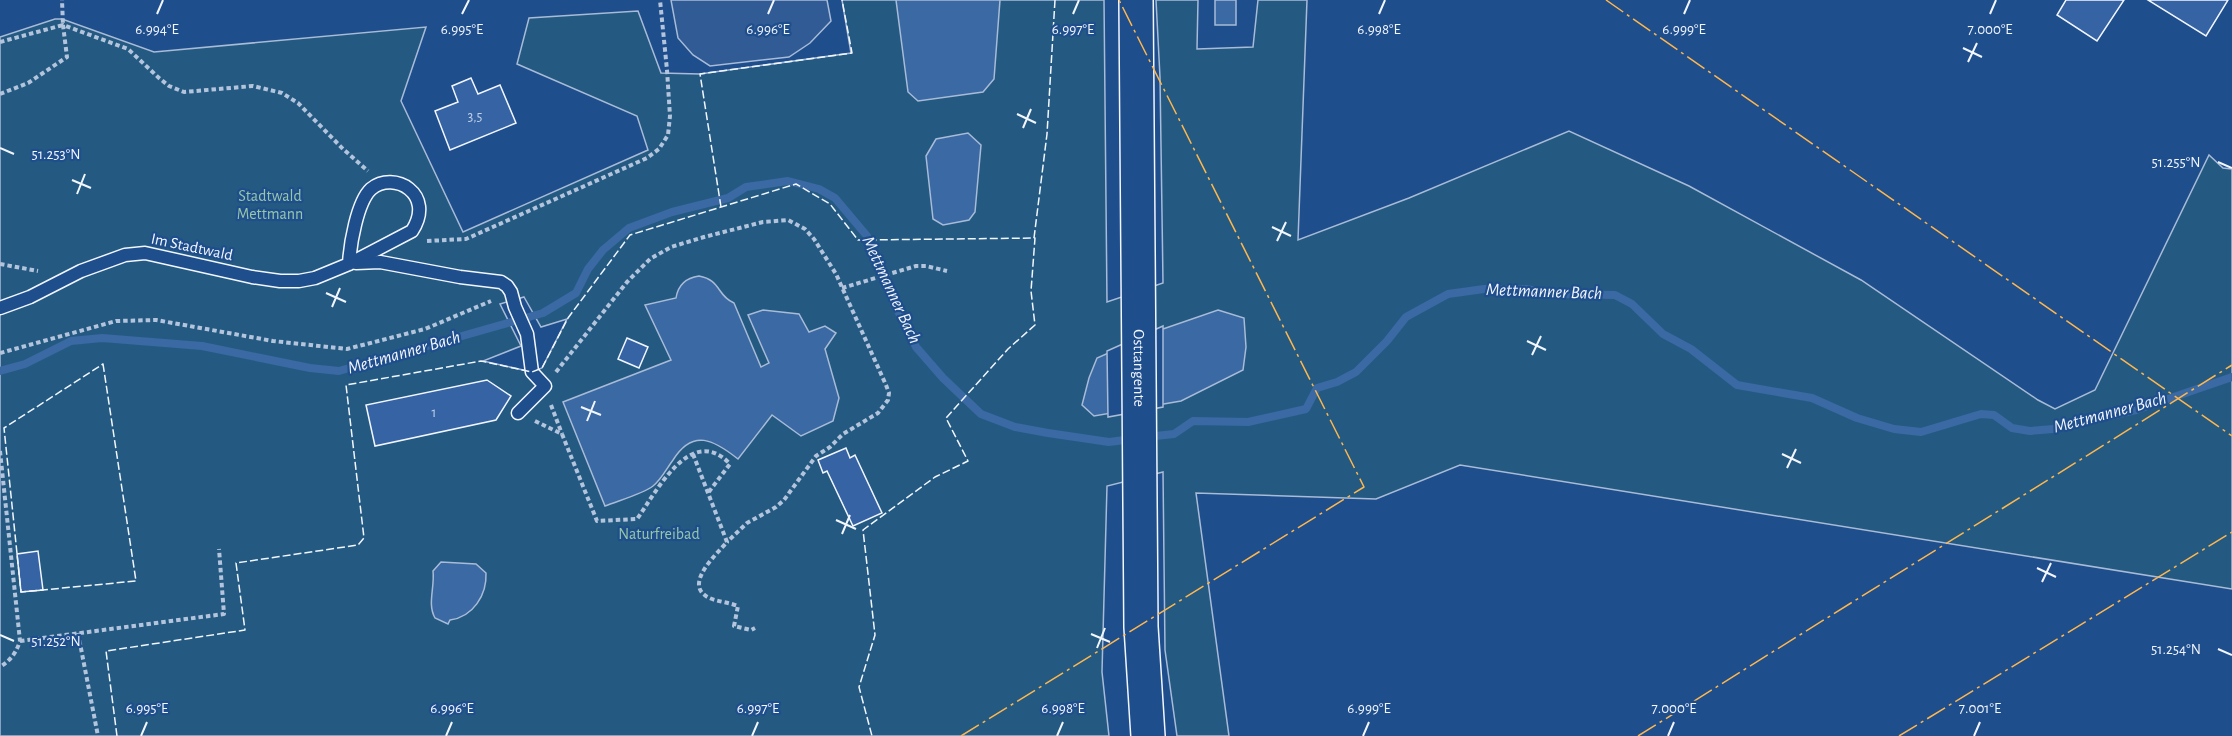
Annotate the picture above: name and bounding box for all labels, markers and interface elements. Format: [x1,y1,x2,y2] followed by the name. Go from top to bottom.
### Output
[135,22,179,37] text: 6.994°E
[441,22,483,37] text: 6.995°E
[746,22,790,37] text: 6.996°E
[1052,22,1094,37] text: 6.997°E
[1357,22,1401,37] text: 6.998°E
[1662,22,1706,37] text: 6.999°E
[1967,22,2013,37] text: 7.000°E
[468,110,483,124] house number: 3,5
[32,147,80,162] text: 51.253°N
[2152,155,2200,170] text: 51.255°N
[237,188,303,222] park label: Stadtwald Mettmann
[150,231,234,263] street label: Im Stadtwald
[858,234,924,346] water label: Mettmanner Bach
[1486,281,1602,303] water label: Mettmanner Bach
[346,328,462,378] water label: Mettmanner Bach
[1131,329,1147,407] street label: Osttangente
[2052,389,2168,437] water label: Mettmanner Bach
[432,406,436,420] house number: 1
[618,526,700,542] park label: Naturfreibad
[31,634,81,649] text: 51.252°N
[2151,642,2201,657] text: 51.254°N
[126,701,168,716] text: 6.995°E
[430,701,474,716] text: 6.996°E
[737,701,779,716] text: 6.997°E
[1041,701,1085,716] text: 6.998°E
[1347,701,1391,716] text: 6.999°E
[1651,701,1697,716] text: 7.000°E
[1959,701,2001,716] text: 7.001°E

